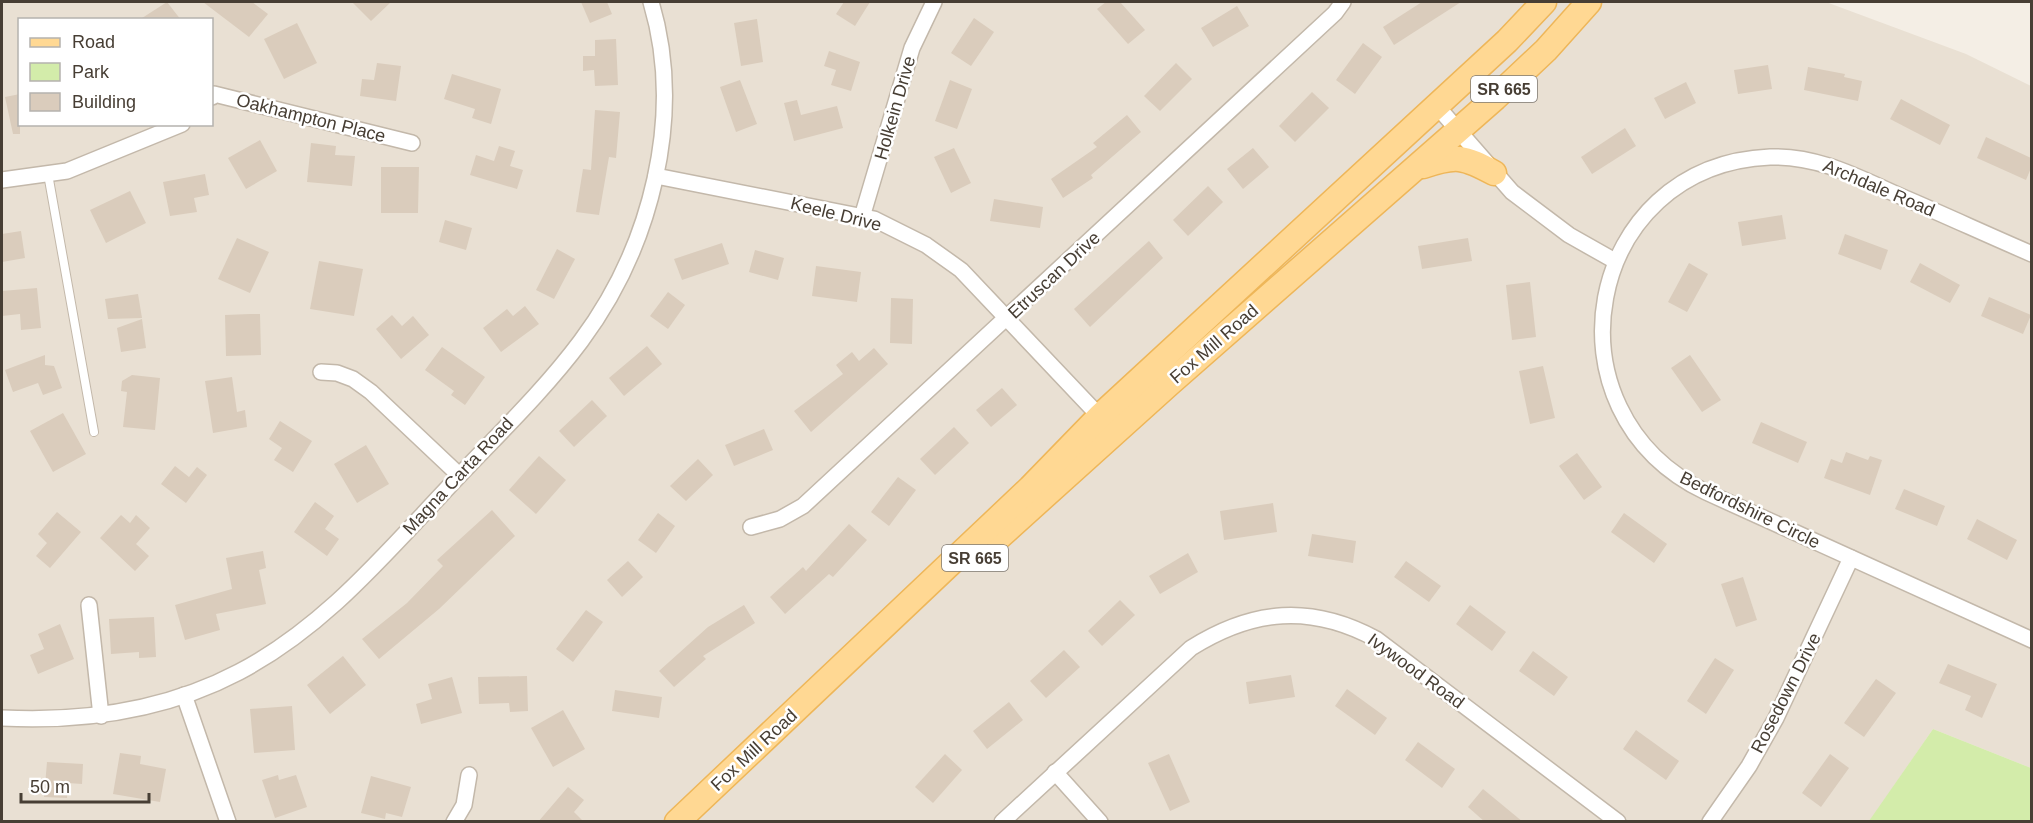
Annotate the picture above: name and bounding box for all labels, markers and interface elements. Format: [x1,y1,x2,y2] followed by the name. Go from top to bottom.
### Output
[18,18,213,126] legend
[72,32,115,52] text: Road
[871,54,919,162] street label: Holkein Drive
[72,62,110,82] text: Park
[1471,76,1537,102] road number: SR 665
[234,90,388,146] street label: Oakhampton Place
[72,92,136,112] text: Building
[1820,156,1938,220] street label: Archdale Road
[788,193,884,235] street label: Keele Drive
[1004,227,1104,323] street label: Etruscan Drive
[1166,300,1262,388] street label: Fox Mill Road
[399,414,517,538] street label: Magna Carta Road
[1677,467,1823,553] street label: Bedfordshire Circle
[942,545,1008,571] road number: SR 665
[1364,629,1468,713] street label: Ivywood Road
[1747,630,1825,756] street label: Rosedown Drive
[707,705,801,795] street label: Fox Mill Road
[21,766,148,804] scale bar
[30,777,70,797] text: 50 m

